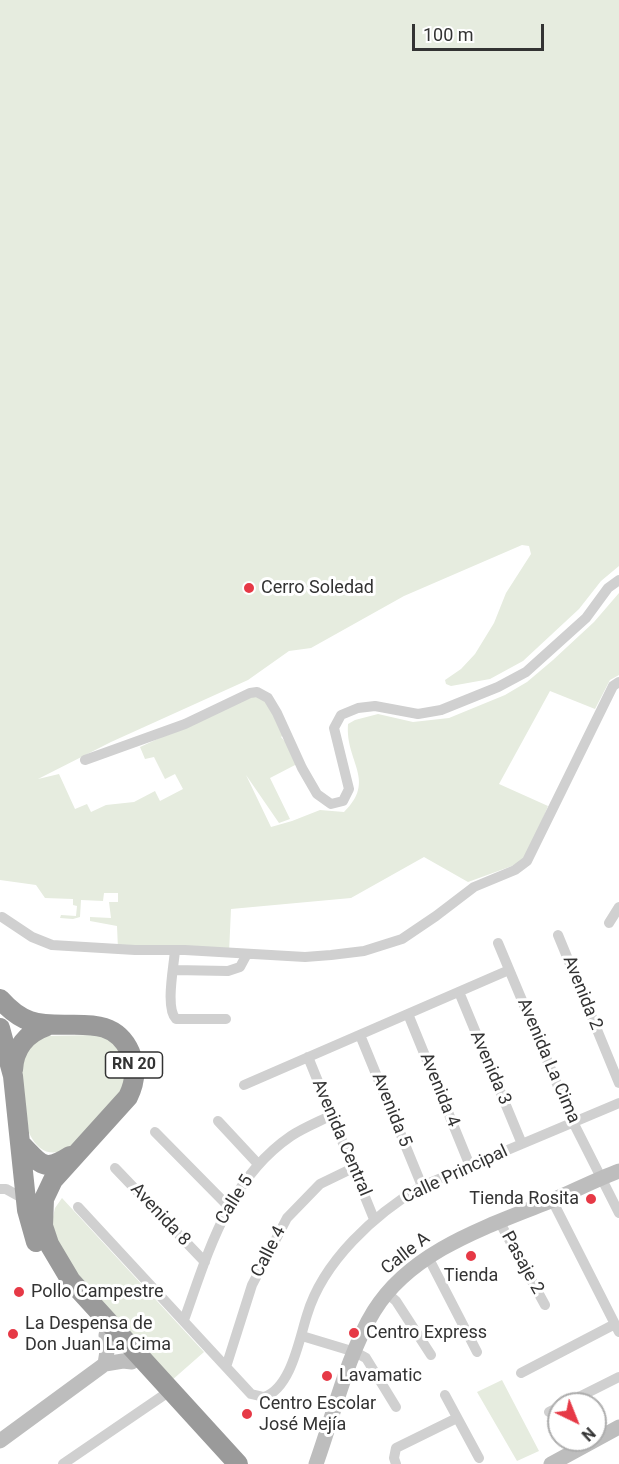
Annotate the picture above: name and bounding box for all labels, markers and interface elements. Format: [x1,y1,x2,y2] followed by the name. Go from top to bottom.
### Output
[415,12,547,50] scale bar
[423,24,474,45] text: 100 m
[261,577,374,599] place label: Cerro Soledad
[242,581,256,595] marker: Cerro Soledad
[557,953,607,1033] street label: Avenida 2
[512,995,584,1127] street label: Avenida La Cima
[465,1028,515,1108] street label: Avenida 3
[414,1050,464,1130] street label: Avenida 4
[106,1052,162,1078] road number: RN 20
[366,1070,416,1150] street label: Avenida 5
[307,1076,375,1200] street label: Avenida Central
[399,1141,511,1209] street label: Calle Principal
[211,1171,259,1229] street label: Calle 5
[125,1179,195,1251] street label: Avenida 8
[469,1188,579,1210] place label: Tienda Rosita
[584,1192,598,1206] marker: Tienda Rosita
[247,1223,291,1281] street label: Calle 4
[377,1228,435,1280] street label: Calle A
[496,1228,548,1298] street label: Pasaje 2
[464,1249,478,1263] marker: Tienda
[444,1265,498,1287] place label: Tienda
[31,1281,164,1303] place label: Pollo Campestre
[12,1285,26,1299] marker: Pollo Campestre
[25,1313,171,1356] place label: La Despensa de Don Juan La Cima
[366,1322,487,1344] place label: Centro Express
[347,1326,361,1340] marker: Centro Express
[6,1327,20,1341] marker: La Despensa de Don Juan La Cima
[339,1365,422,1387] place label: Lavamatic
[320,1369,334,1383] marker: Lavamatic
[547,1392,607,1452] north arrow
[259,1393,376,1436] place label: Centro Escolar José Mejía
[240,1407,254,1421] marker: Centro Escolar José Mejía
[578,1423,599,1445] text: N

